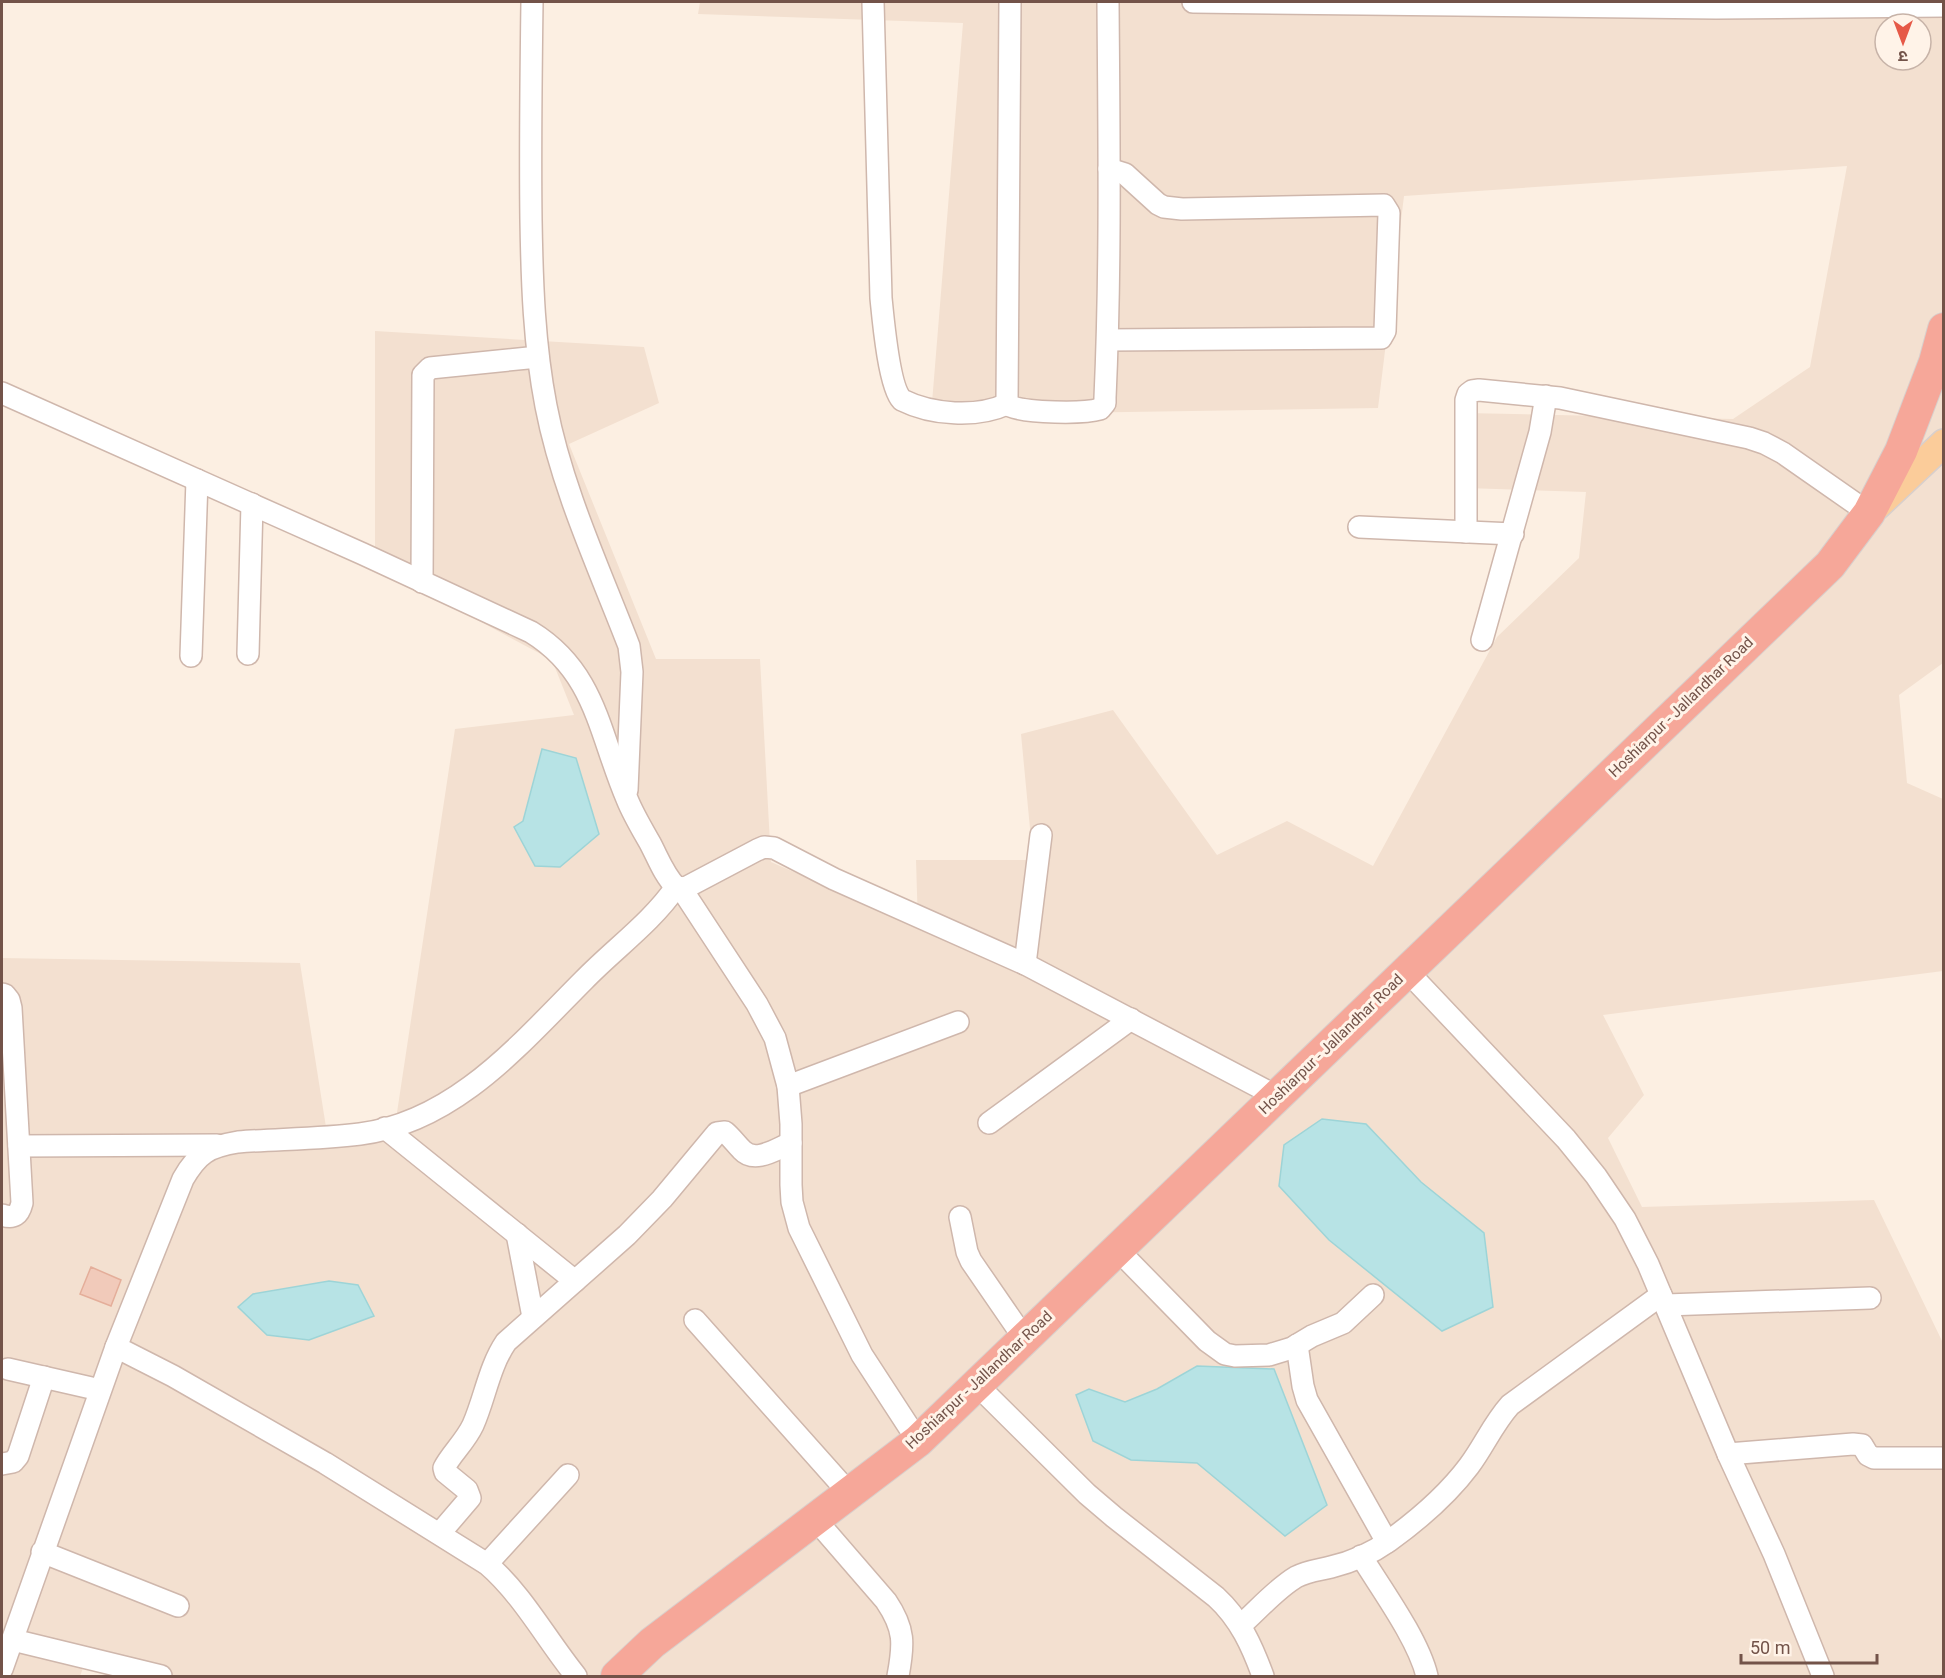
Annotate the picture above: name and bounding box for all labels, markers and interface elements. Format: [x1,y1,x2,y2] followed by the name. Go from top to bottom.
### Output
[1873,12,1933,72] north arrow
[1898,47,1908,66] text: उ
[1605,633,1757,781] street label: Hoshiarpur - Jallandhar Road
[1255,970,1407,1118] street label: Hoshiarpur - Jallandhar Road
[902,1307,1056,1453] street label: Hoshiarpur - Jallandhar Road
[1741,1627,1878,1665] scale bar
[1750,1637,1790,1658] text: 50 m

